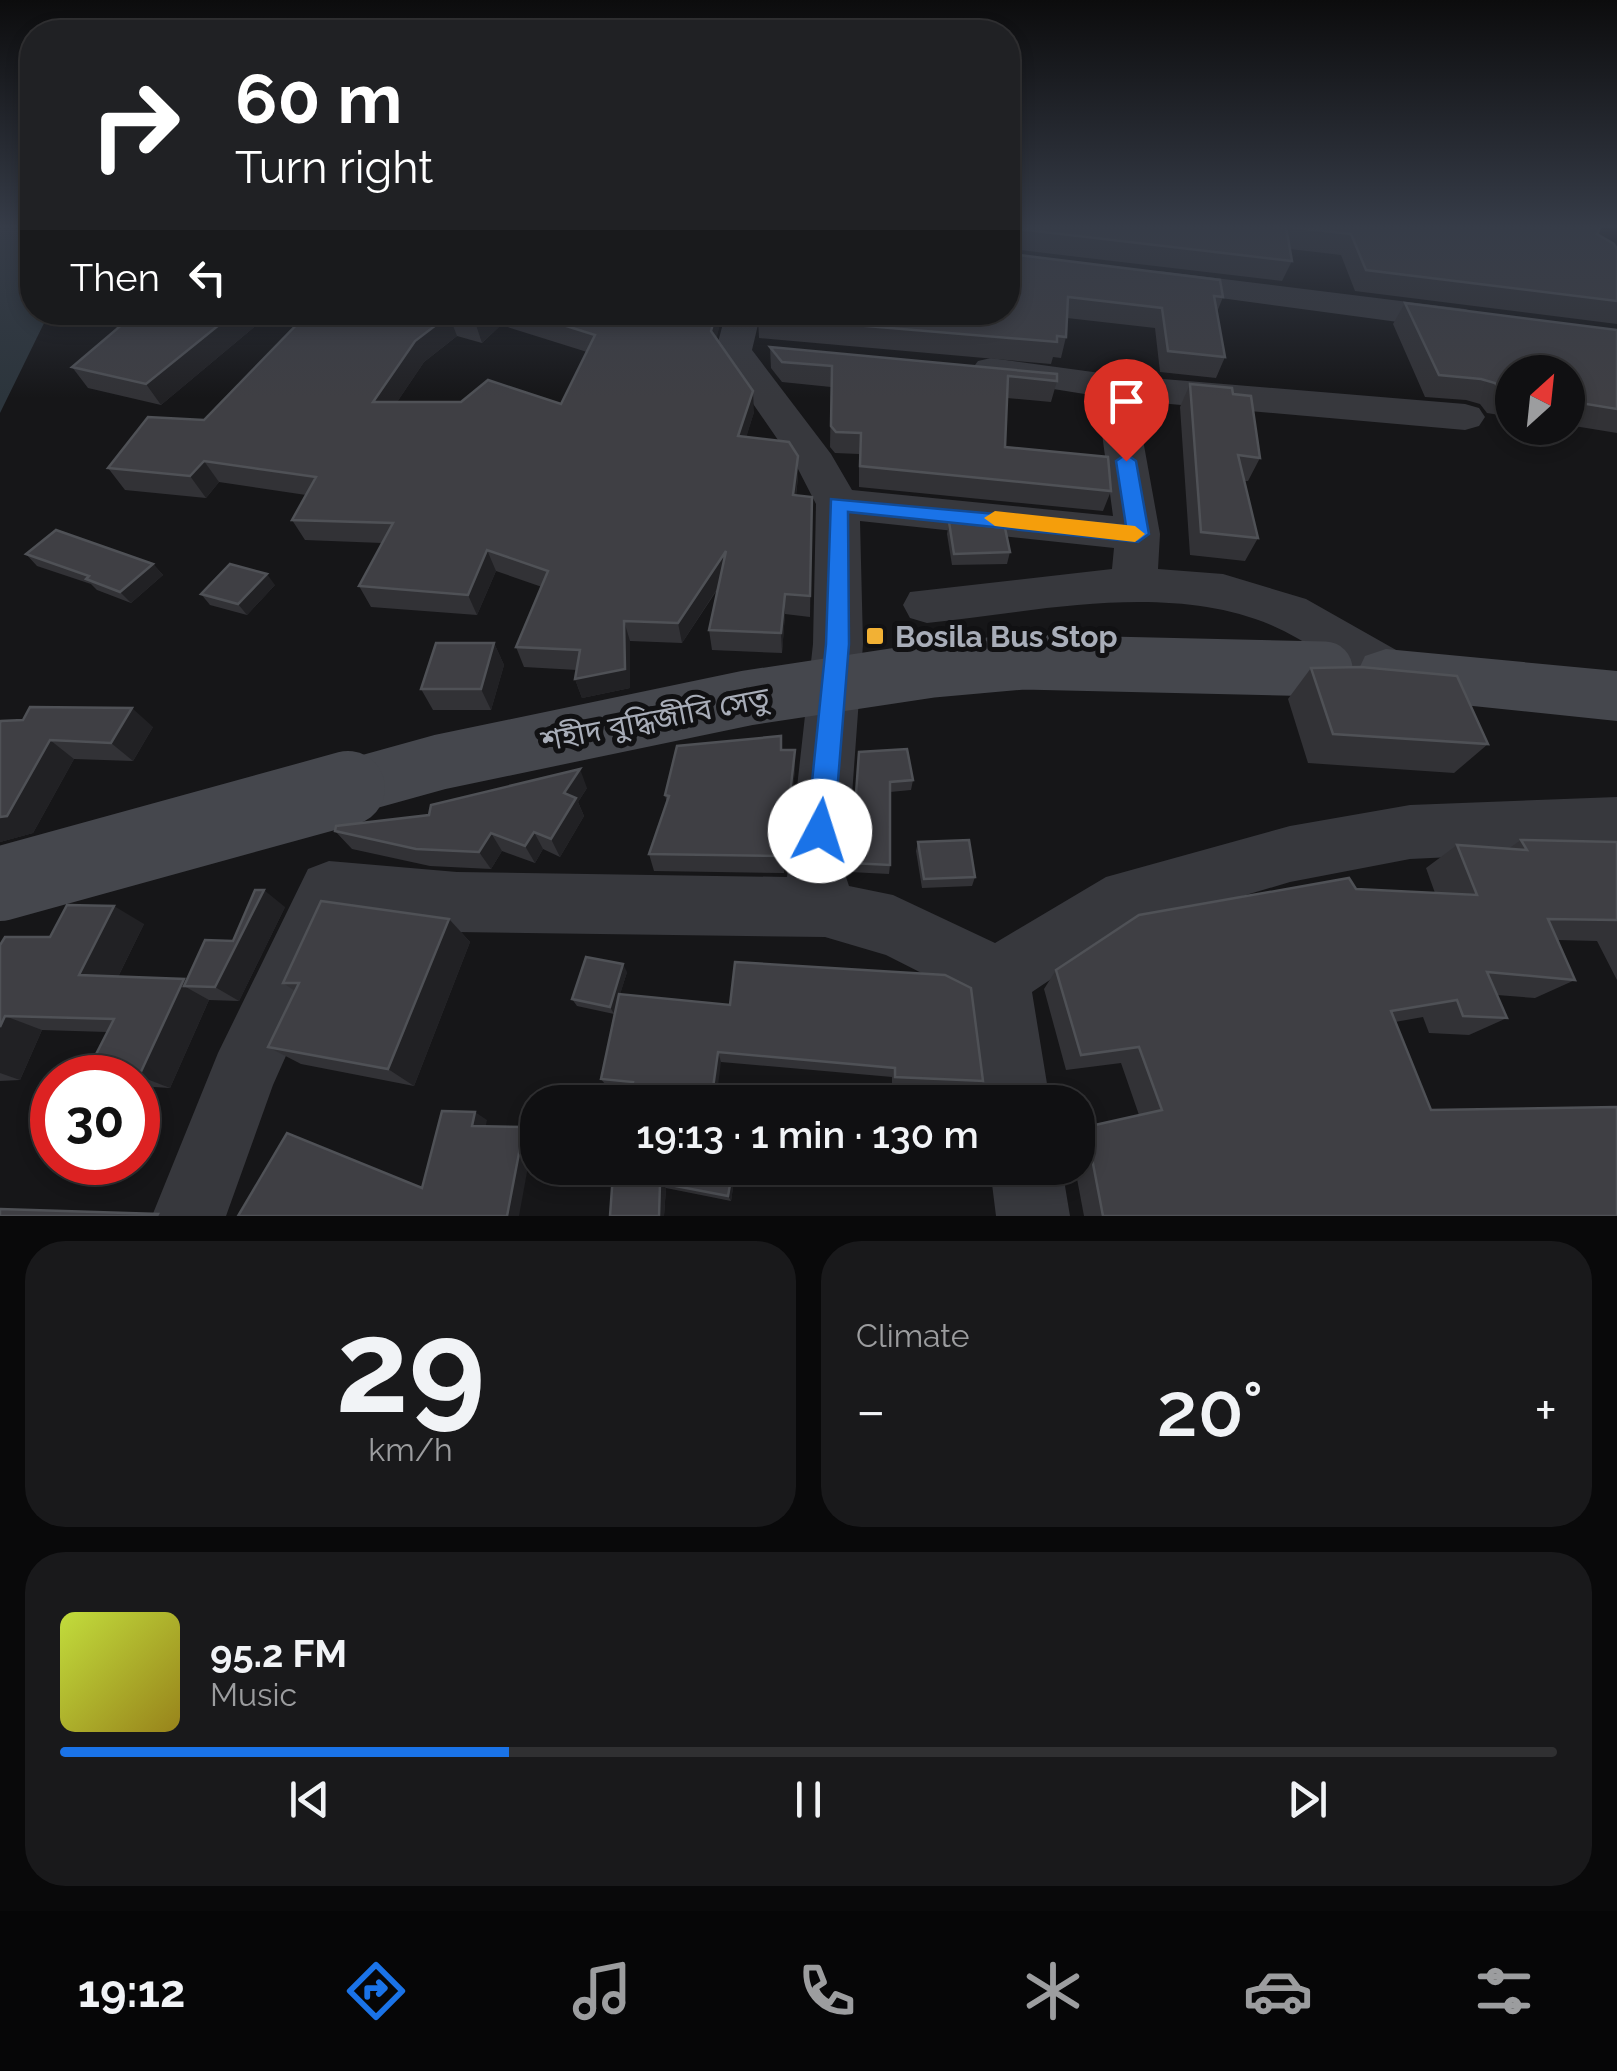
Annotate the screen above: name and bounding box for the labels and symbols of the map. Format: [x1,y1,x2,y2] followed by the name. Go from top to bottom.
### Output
[1495,355,1585,445] north arrow
[1084,359,1169,462] pin
[895,619,1117,654] place label: Bosila Bus Stop
[864,625,886,647] marker: Bosila Bus Stop
[537,680,773,760] street label: শহীদ বুদ্ধিজীবি সেতু
[768,779,872,883] position arrow
[30,1055,160,1185] speed limit sign: 30

